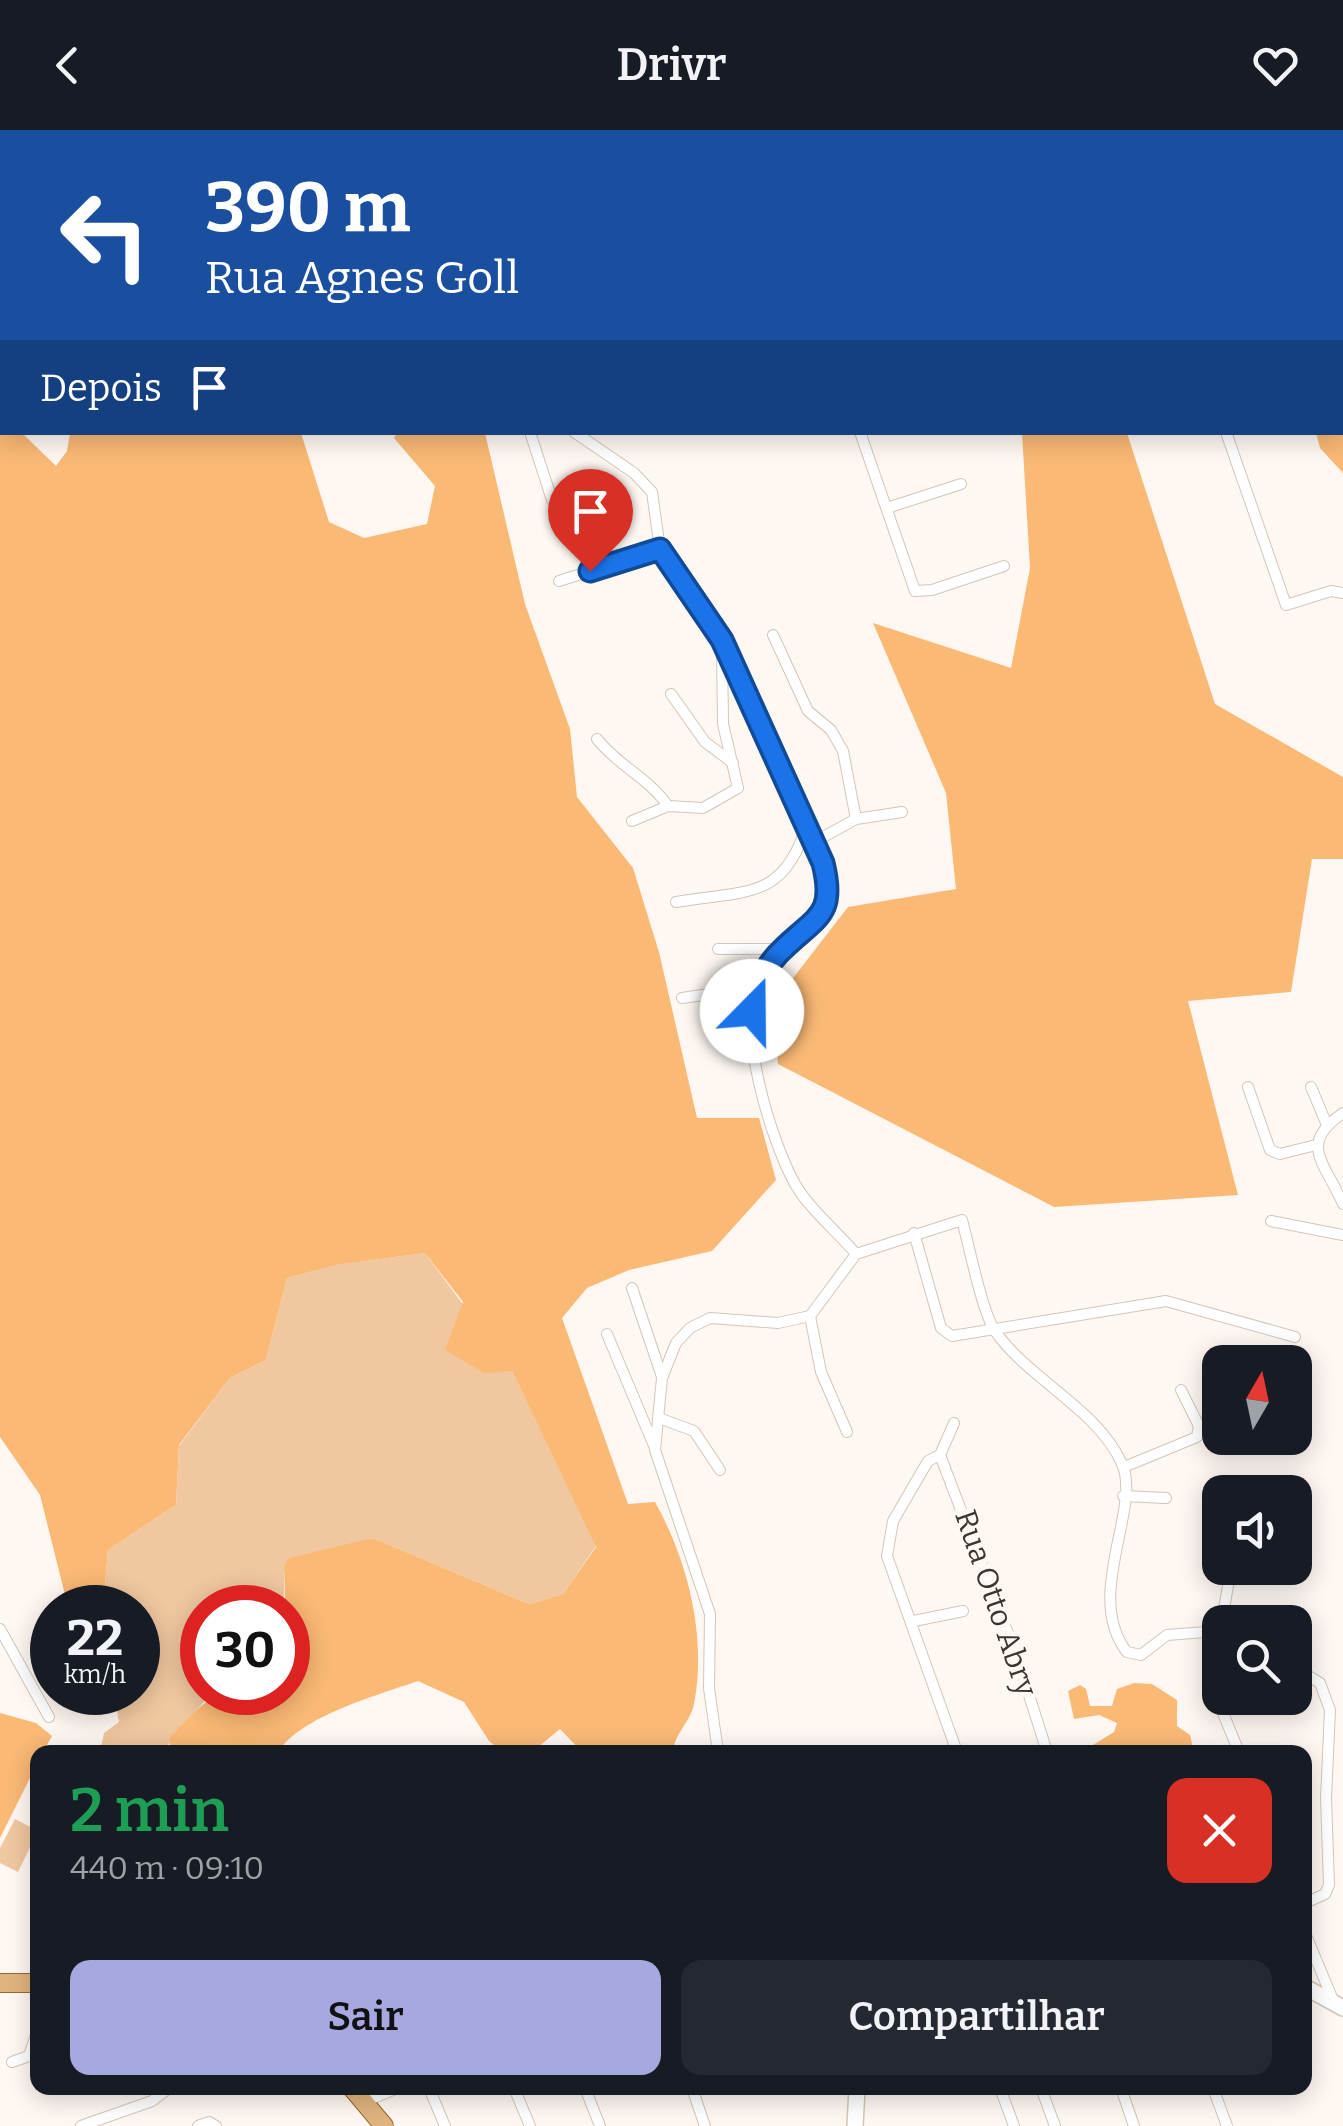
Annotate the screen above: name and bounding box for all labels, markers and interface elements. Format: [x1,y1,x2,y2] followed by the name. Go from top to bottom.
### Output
[40,38,95,93] icon: back
[617,38,726,92] text: Drivr
[1248,38,1303,93] icon: heart
[205,166,411,250] text: 390 m
[40,170,170,300] icon: left
[205,251,519,305] text: Rua Agnes Goll
[182,360,237,415] icon: arrive
[40,365,162,411] text: Depois
[548,469,633,572] pin
[563,484,618,539] icon: arrive
[700,959,804,1063] position arrow
[1202,1345,1312,1455] north arrow
[1202,1345,1312,1715] map controls
[1202,1475,1312,1585] button: sound
[947,1505,1045,1701] street label: Rua Otto Abry
[180,1585,310,1715] speed limit sign: 30
[1202,1605,1312,1715] button: search
[67,1608,123,1668] text: 22
[64,1660,126,1690] text: km/h
[70,1775,229,1847] text: 2 min
[1167,1778,1272,1883] button: close
[70,1849,264,1887] text: 440 m · 09:10
[70,1960,661,2075] button: Sair
[681,1960,1272,2075] button: Compartilhar

